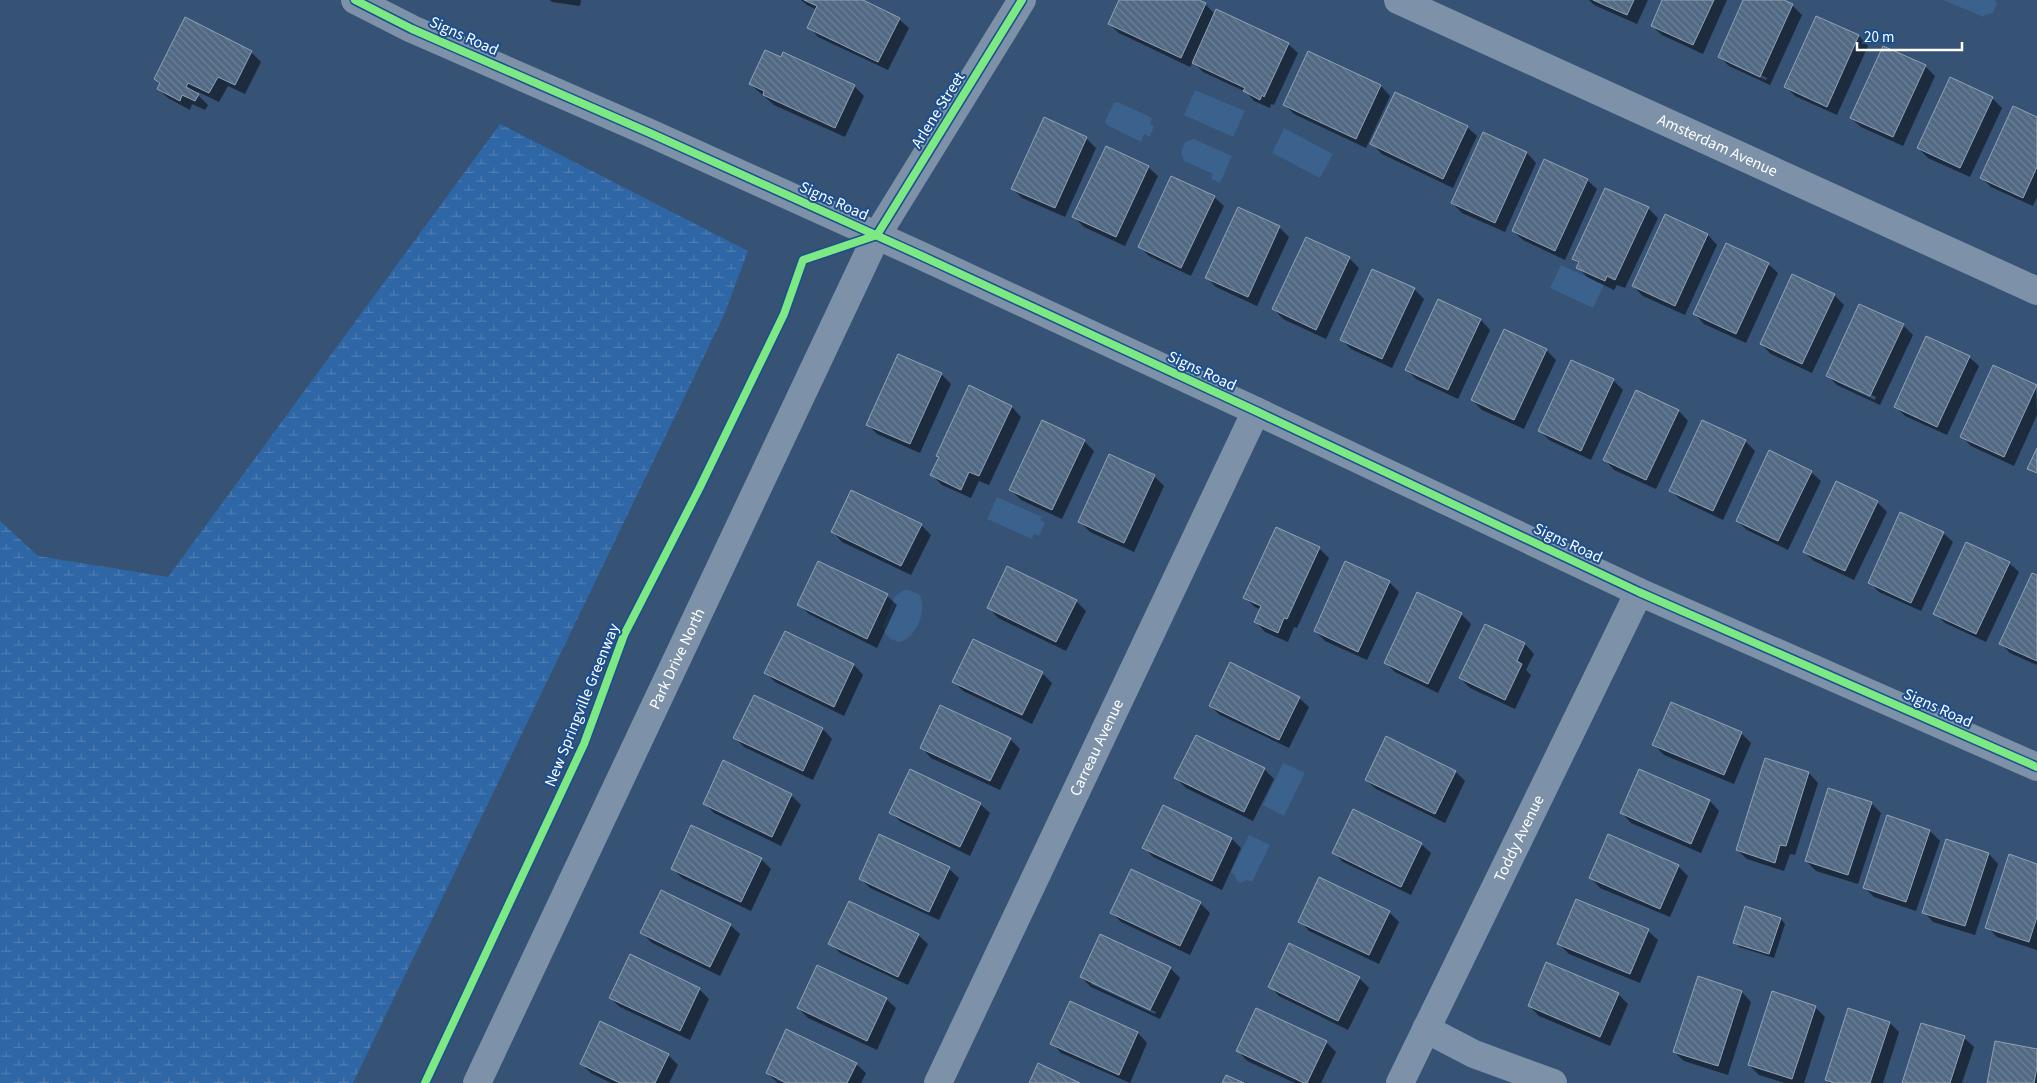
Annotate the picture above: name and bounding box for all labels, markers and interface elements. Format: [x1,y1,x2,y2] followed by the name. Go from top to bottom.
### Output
[426,11,502,61] street label: Signs Road
[1857,20,1962,52] scale bar
[1864,27,1894,48] text: 20 m
[906,67,970,152] street label: Arlene Street
[1654,109,1781,182] street label: Amsterdam Avenue
[796,176,872,226] street label: Signs Road
[1164,345,1240,397] street label: Signs Road
[1530,517,1606,569] street label: Signs Road
[644,604,710,713] street label: Park Drive North
[539,620,625,790] street label: New Springville Greenway
[1900,683,1976,733] street label: Signs Road
[1064,695,1129,800] street label: Carreau Avenue
[1489,791,1550,886] street label: Toddy Avenue

